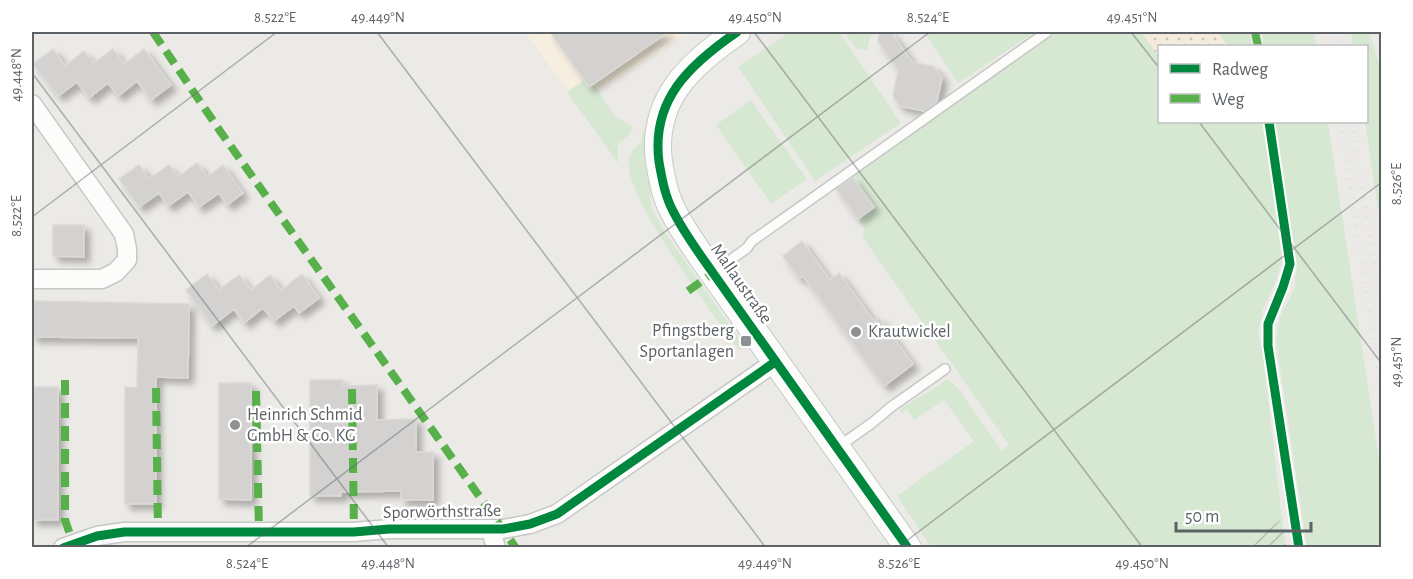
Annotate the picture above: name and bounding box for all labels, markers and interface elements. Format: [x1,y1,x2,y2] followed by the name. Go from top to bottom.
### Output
[254,10,296,25] text: 8.522°E
[351,10,405,25] text: 49.449°N
[728,10,782,25] text: 49.450°N
[907,10,949,25] text: 8.524°E
[1107,10,1158,25] text: 49.451°N
[1158,45,1368,123] legend
[9,48,24,102] text: 49.448°N
[1212,61,1268,79] text: Radweg
[1212,91,1244,109] text: Weg
[1389,163,1404,205] text: 8.526°E
[9,195,24,237] text: 8.522°E
[707,241,775,327] street label: Mallaustraße
[640,322,734,361] place label: Pfingstberg Sportanlagen
[868,323,951,341] place label: Krautwickel
[849,325,863,339] marker: Krautwickel
[739,334,753,348] marker: Pfingstberg Sportanlagen
[1389,337,1404,388] text: 49.451°N
[247,406,362,445] place label: Heinrich Schmid GmbH & Co. KG
[228,418,242,432] marker: Heinrich Schmid GmbH & Co. KG
[1176,495,1311,533] scale bar
[383,502,501,522] street label: Sporwörthstraße
[1185,508,1219,526] text: 50 m
[226,556,268,571] text: 8.524°E
[361,556,415,571] text: 49.448°N
[738,556,792,571] text: 49.449°N
[878,556,920,571] text: 8.526°E
[1115,556,1169,571] text: 49.450°N

